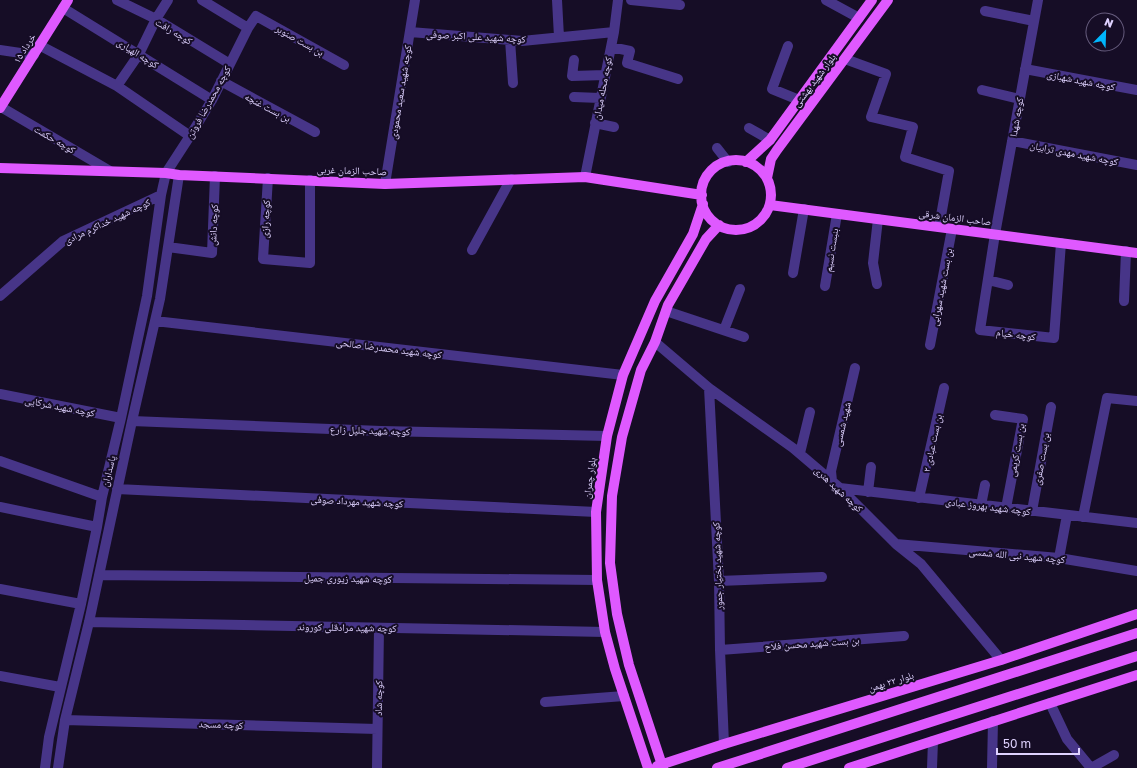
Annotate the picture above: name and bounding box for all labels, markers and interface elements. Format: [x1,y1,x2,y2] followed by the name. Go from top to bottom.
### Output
[1085,12,1125,52] north arrow
[153,15,195,47] street label: کوچه رافت
[1103,15,1115,30] text: N
[272,21,326,59] street label: بن بست صنوبر
[426,27,526,46] street label: کوچه شهید علی اکبر صوفی
[10,30,38,65] street label: ۱۵ خرداد
[114,36,161,71] street label: کوچه الهیاری
[387,44,414,140] street label: کوچه شهید سعید محمودی
[790,51,839,110] street label: بلوار شهید بهشتی
[590,55,615,121] street label: کوچه محله میدان
[183,64,234,141] street label: کوچه محمدرضا فروتن
[1046,67,1116,93] street label: کوچه شهید شهبازی
[243,90,293,125] street label: بن بست غنچه
[1007,96,1026,138] street label: کوچه شهدا
[32,122,78,156] street label: کوچه حکمت
[1029,139,1119,168] street label: کوچه شهید مهدی ترابیان
[317,163,387,178] street label: صاحب الزمان غربی
[62,196,153,248] street label: کوچه شهید خداکرم مرادی
[258,199,273,239] street label: کوچه رازی
[206,204,221,246] street label: کوچه دانش
[918,207,992,228] street label: صاحب الزمان شرقی
[822,227,842,273] street label: بنبست نسیم
[928,247,955,327] street label: بن بست شهید سهرابی
[995,326,1036,344] street label: کوچه خیام
[335,336,442,361] street label: کوچه شهید محمدرضا صالحی
[24,393,96,420] street label: کوچه شهید شرکایی
[831,400,854,448] street label: شهید شمسی
[920,413,945,473] street label: بن بست عبادی ۲
[1005,422,1028,478] street label: بن بست کریمی
[330,423,410,438] street label: کوچه شهید جلیل زارع
[1030,432,1053,486] street label: بن بست صفری
[98,454,119,488] street label: پاسداران
[580,456,599,499] street label: بلوار چمران
[812,464,866,515] street label: کوچه شهید هنری
[310,493,404,510] street label: کوچه شهید مهرداد صوفی
[945,495,1031,518] street label: کوچه شهید بهروز عبادی
[709,522,725,611] street label: کوچه شهید بختیار جمور
[968,545,1066,566] street label: کوچه شهید نبی الله شمسی
[304,571,392,586] street label: کوچه شهید زیوری جمیل
[297,620,397,635] street label: کوچه شهید مرادقلی کوروند
[764,634,860,653] street label: بن بست شهید محسن فلاح
[867,668,916,695] street label: بلوار ۲۲ بهمن
[372,680,385,716] street label: کوچه شاد
[198,717,244,732] street label: کوچه مسجد
[997,730,1079,756] scale bar
[1003,736,1031,751] text: 50 m

